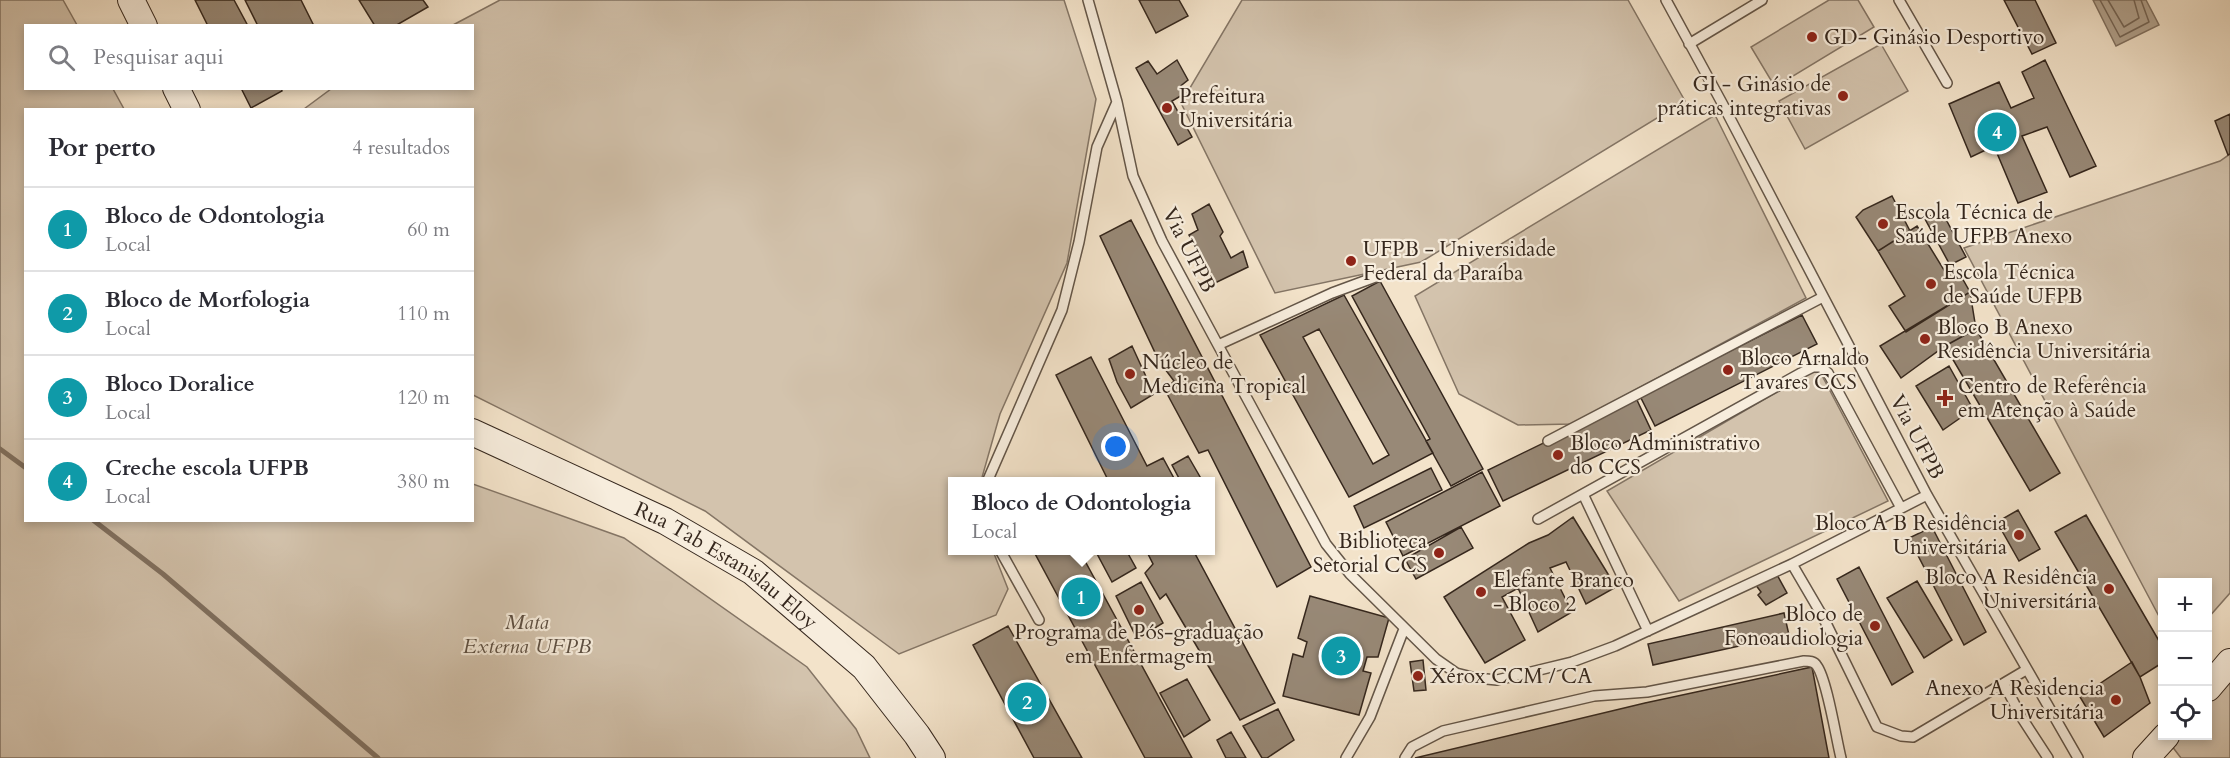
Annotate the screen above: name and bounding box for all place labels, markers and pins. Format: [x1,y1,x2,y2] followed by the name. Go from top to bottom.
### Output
[1824,23,2044,52] place label: GD- Ginásio Desportivo
[1805,30,1819,44] marker: GD- Ginásio Desportivo
[1657,70,1831,123] place label: GI - Ginásio de práticas integrativas
[1179,82,1293,135] place label: Prefeitura Universitária
[1836,89,1850,103] marker: GI - Ginásio de práticas integrativas
[1160,101,1174,115] marker: Prefeitura Universitária
[1978,110,2016,154] pin: 4
[1895,198,2072,251] place label: Escola Técnica de Saúde UFPB Anexo
[1876,217,1890,231] marker: Escola Técnica de Saúde UFPB Anexo
[1363,235,1556,288] place label: UFPB - Universidade Federal da Paraíba
[1344,254,1358,268] marker: UFPB - Universidade Federal da Paraíba
[1943,258,2083,311] place label: Escola Técnica de Saúde UFPB
[1924,277,1938,291] marker: Escola Técnica de Saúde UFPB
[1937,313,2151,366] place label: Bloco B Anexo Residência Universitária
[1918,332,1932,346] marker: Bloco B Anexo Residência Universitária
[1740,344,1869,397] place label: Bloco Arnaldo Tavares CCS
[1142,348,1306,401] place label: Núcleo de Medicina Tropical
[1721,363,1735,377] marker: Bloco Arnaldo Tavares CCS
[1123,367,1137,381] marker: Núcleo de Medicina Tropical
[1958,372,2147,425] place label: Centro de Referência em Atenção à Saúde
[1936,389,1954,407] marker: Centro de Referência em Atenção à Saúde
[1570,429,1760,482] place label: Bloco Administrativo do CCS
[1551,448,1565,462] marker: Bloco Administrativo do CCS
[1815,509,2007,562] place label: Bloco A B Residência Universitária
[1313,527,1427,580] place label: Biblioteca Setorial CCS
[2012,528,2026,542] marker: Bloco A B Residência Universitária
[1432,546,1446,560] marker: Biblioteca Setorial CCS
[1925,563,2097,616] place label: Bloco A Residência Universitária
[1493,566,1634,619] place label: Elefante Branco - Bloco 2
[1062,574,1100,620] pin: 1
[2102,582,2116,596] marker: Bloco A Residência Universitária
[1474,585,1488,599] marker: Elefante Branco - Bloco 2
[1724,600,1863,653] place label: Bloco de Fonoaudiologia
[1132,603,1146,617] marker: Programa de Pós-graduação em Enfermagem
[1014,618,1264,671] place label: Programa de Pós-graduação em Enfermagem
[1868,619,1882,633] marker: Bloco de Fonoaudiologia
[1322,634,1360,678] pin: 3
[1430,662,1592,691] place label: Xérox CCM / CA
[1411,669,1425,683] marker: Xérox CCM / CA
[1925,674,2104,727] place label: Anexo A Residencia Universitária
[1008,680,1046,724] pin: 2
[2109,693,2123,707] marker: Anexo A Residencia Universitária

